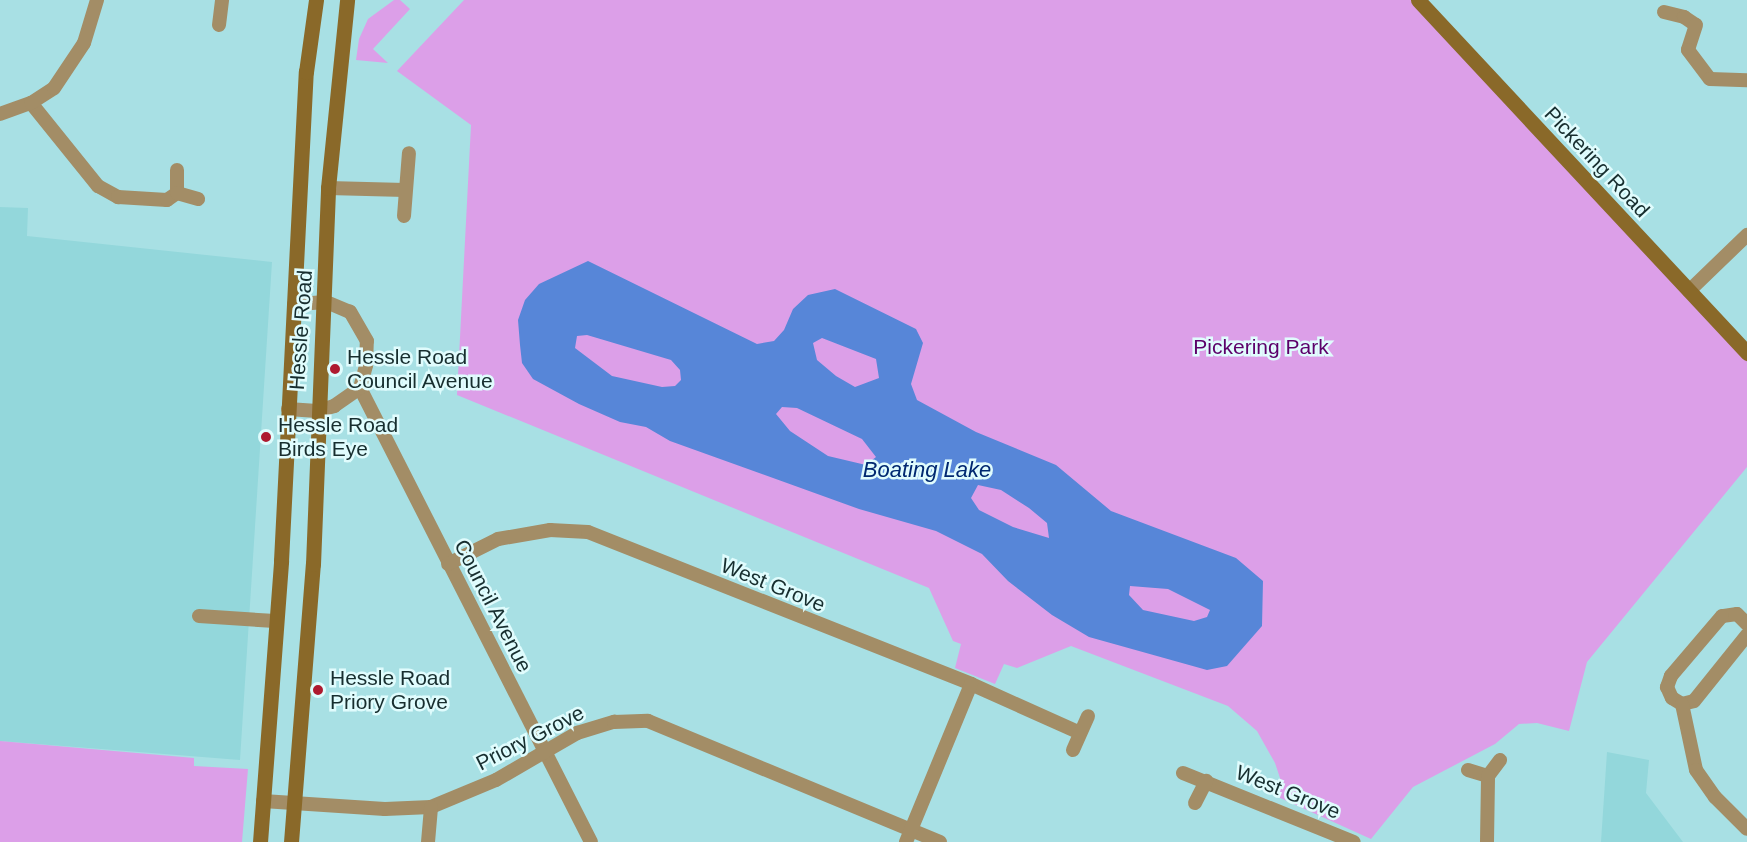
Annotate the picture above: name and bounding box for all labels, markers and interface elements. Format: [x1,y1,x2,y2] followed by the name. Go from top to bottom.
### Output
[1539,101,1655,223] street label: Pickering Road
[284,269,318,391] street label: Hessle Road
[1193,334,1329,360] park label: Pickering Park
[347,344,494,394] place label: Hessle Road Council Avenue
[328,362,342,376] marker: Hessle Road Council Avenue
[278,412,398,462] place label: Hessle Road Birds Eye
[259,430,273,444] marker: Hessle Road Birds Eye
[863,457,991,483] water label: Boating Lake
[448,535,538,677] street label: Council Avenue
[717,553,829,617] street label: West Grove
[330,665,450,715] place label: Hessle Road Priory Grove
[311,683,325,697] marker: Hessle Road Priory Grove
[472,700,588,776] street label: Priory Grove
[1232,760,1344,824] street label: West Grove

